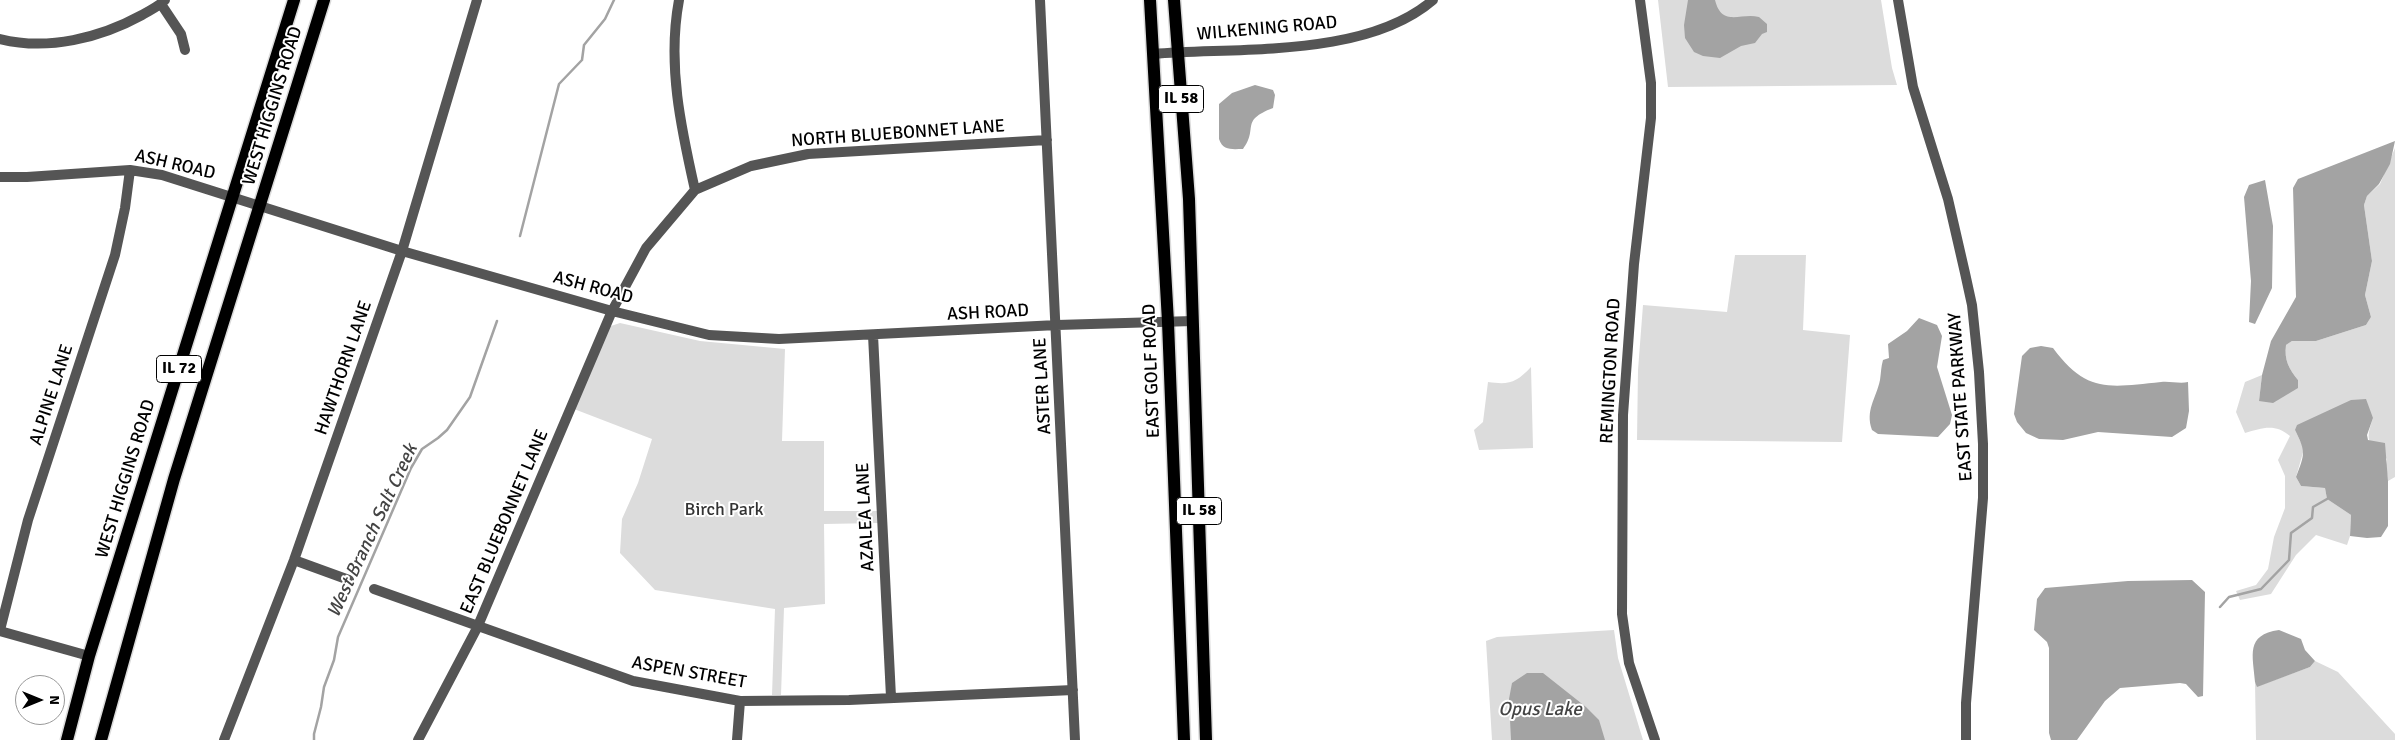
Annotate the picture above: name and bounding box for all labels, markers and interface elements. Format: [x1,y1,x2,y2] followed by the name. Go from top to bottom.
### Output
[1196,12,1338,46] street label: WILKENING ROAD
[239,24,307,188] street label: WEST HIGGINS ROAD
[1158,86,1204,112] road number: IL 58
[790,116,1006,152] street label: NORTH BLUEBONNET LANE
[133,145,217,185] street label: ASH ROAD
[551,267,635,309] street label: ASH ROAD
[311,298,377,438] street label: HAWTHORN LANE
[1596,298,1626,444] street label: REMINGTON ROAD
[947,300,1029,326] street label: ASH ROAD
[1139,303,1165,439] street label: EAST GOLF ROAD
[1944,312,1978,482] street label: EAST STATE PARKWAY
[1030,337,1056,435] street label: ASTER LANE
[26,342,78,448] street label: ALPINE LANE
[156,356,202,382] road number: IL 72
[92,397,160,561] street label: WEST HIGGINS ROAD
[456,427,554,617] street label: EAST BLUEBONNET LANE
[323,441,423,621] water label: West Branch Salt Creek
[852,462,880,572] street label: AZALEA LANE
[1176,498,1222,524] road number: IL 58
[685,499,763,521] park label: Birch Park
[630,652,748,694] street label: ASPEN STREET
[15,675,65,725] north arrow
[46,695,63,705] text: N
[1498,699,1582,721] water label: Opus Lake

